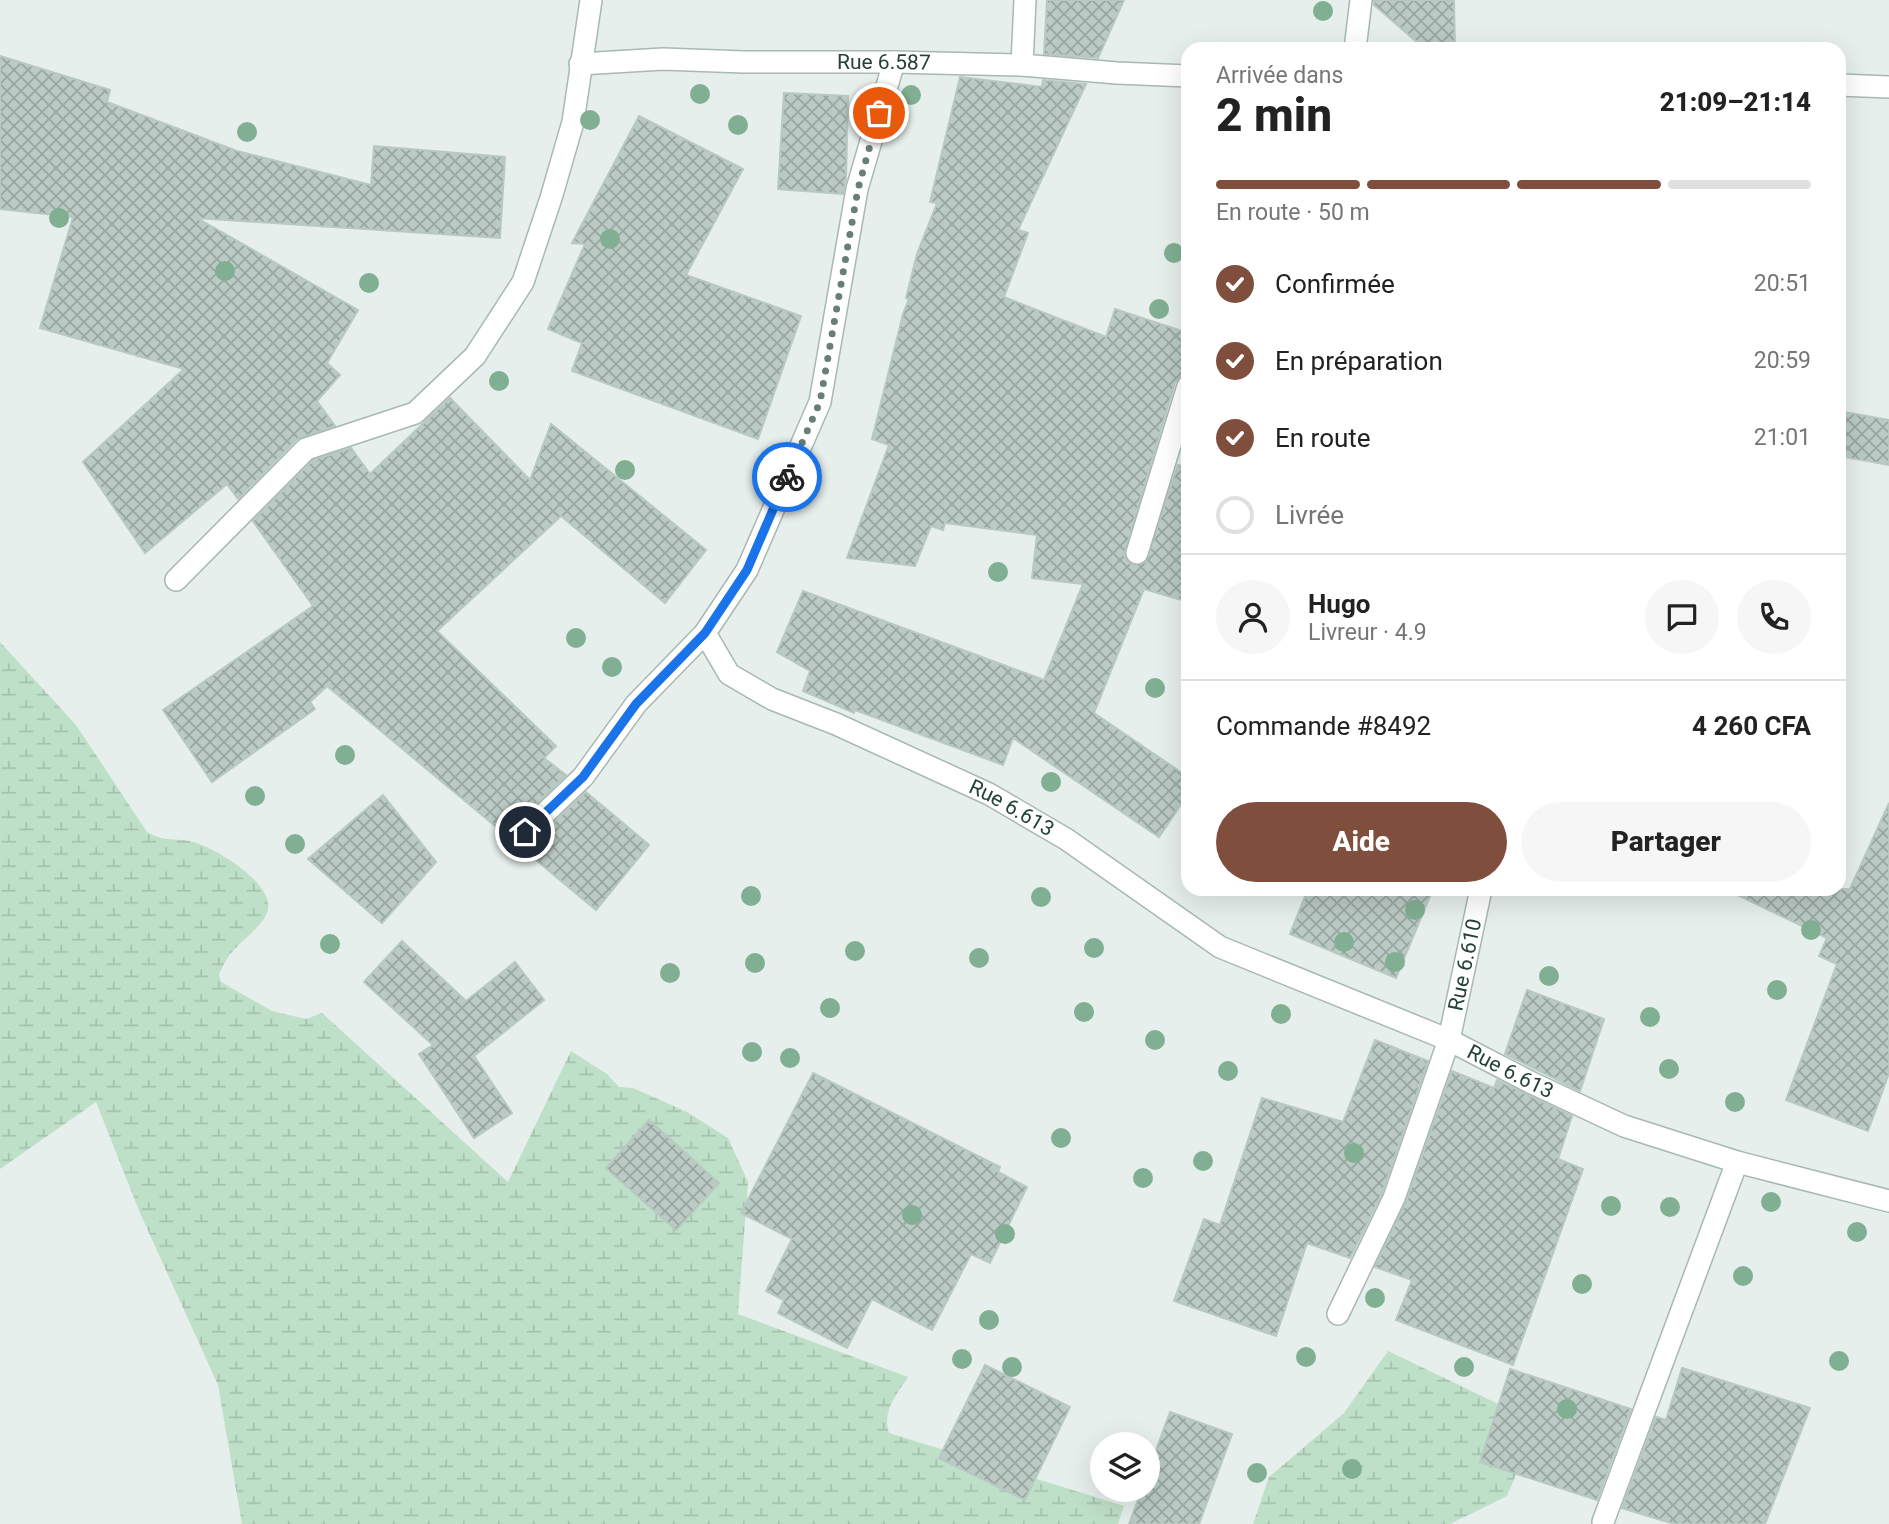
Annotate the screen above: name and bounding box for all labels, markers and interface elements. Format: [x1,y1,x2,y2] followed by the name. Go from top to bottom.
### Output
[837,50,931,75] street label: Rue 6.587
[1216,62,1343,89] text: Arrivée dans
[849,83,909,143] pin
[1660,87,1811,117] text: 21:09–21:14
[1216,88,1332,142] text: 2 min
[860,94,898,132] icon: bag
[1216,199,1370,226] text: En route · 50 m
[1216,265,1254,303] icon: check
[1275,269,1395,299] text: Confirmée
[1754,270,1811,297] text: 20:51
[1216,342,1254,380] icon: check
[1275,346,1443,376] text: En préparation
[1754,347,1811,374] text: 20:59
[1216,419,1254,457] icon: check
[1275,423,1371,453] text: En route
[1754,424,1811,451] text: 21:01
[752,442,822,512] courier
[768,458,806,496] icon: bike
[1275,500,1344,530] text: Livrée
[1216,580,1290,654] button: person
[1645,580,1719,654] button: chat
[1737,580,1811,654] button: phone
[1308,589,1370,619] text: Hugo
[1308,619,1427,646] text: Livreur · 4.9
[1216,711,1431,741] text: Commande #8492
[1692,711,1811,741] text: 4 260 CFA
[965,775,1058,841] street label: Rue 6.613
[495,802,555,862] pin
[1216,802,1507,882] button: Aide
[1521,802,1811,882] button: Partager
[506,813,544,851] icon: home
[1443,916,1486,1013] street label: Rue 6.610
[1463,1040,1557,1103] street label: Rue 6.613
[1090,1432,1160,1502] map controls
[1090,1432,1160,1502] button: layers

